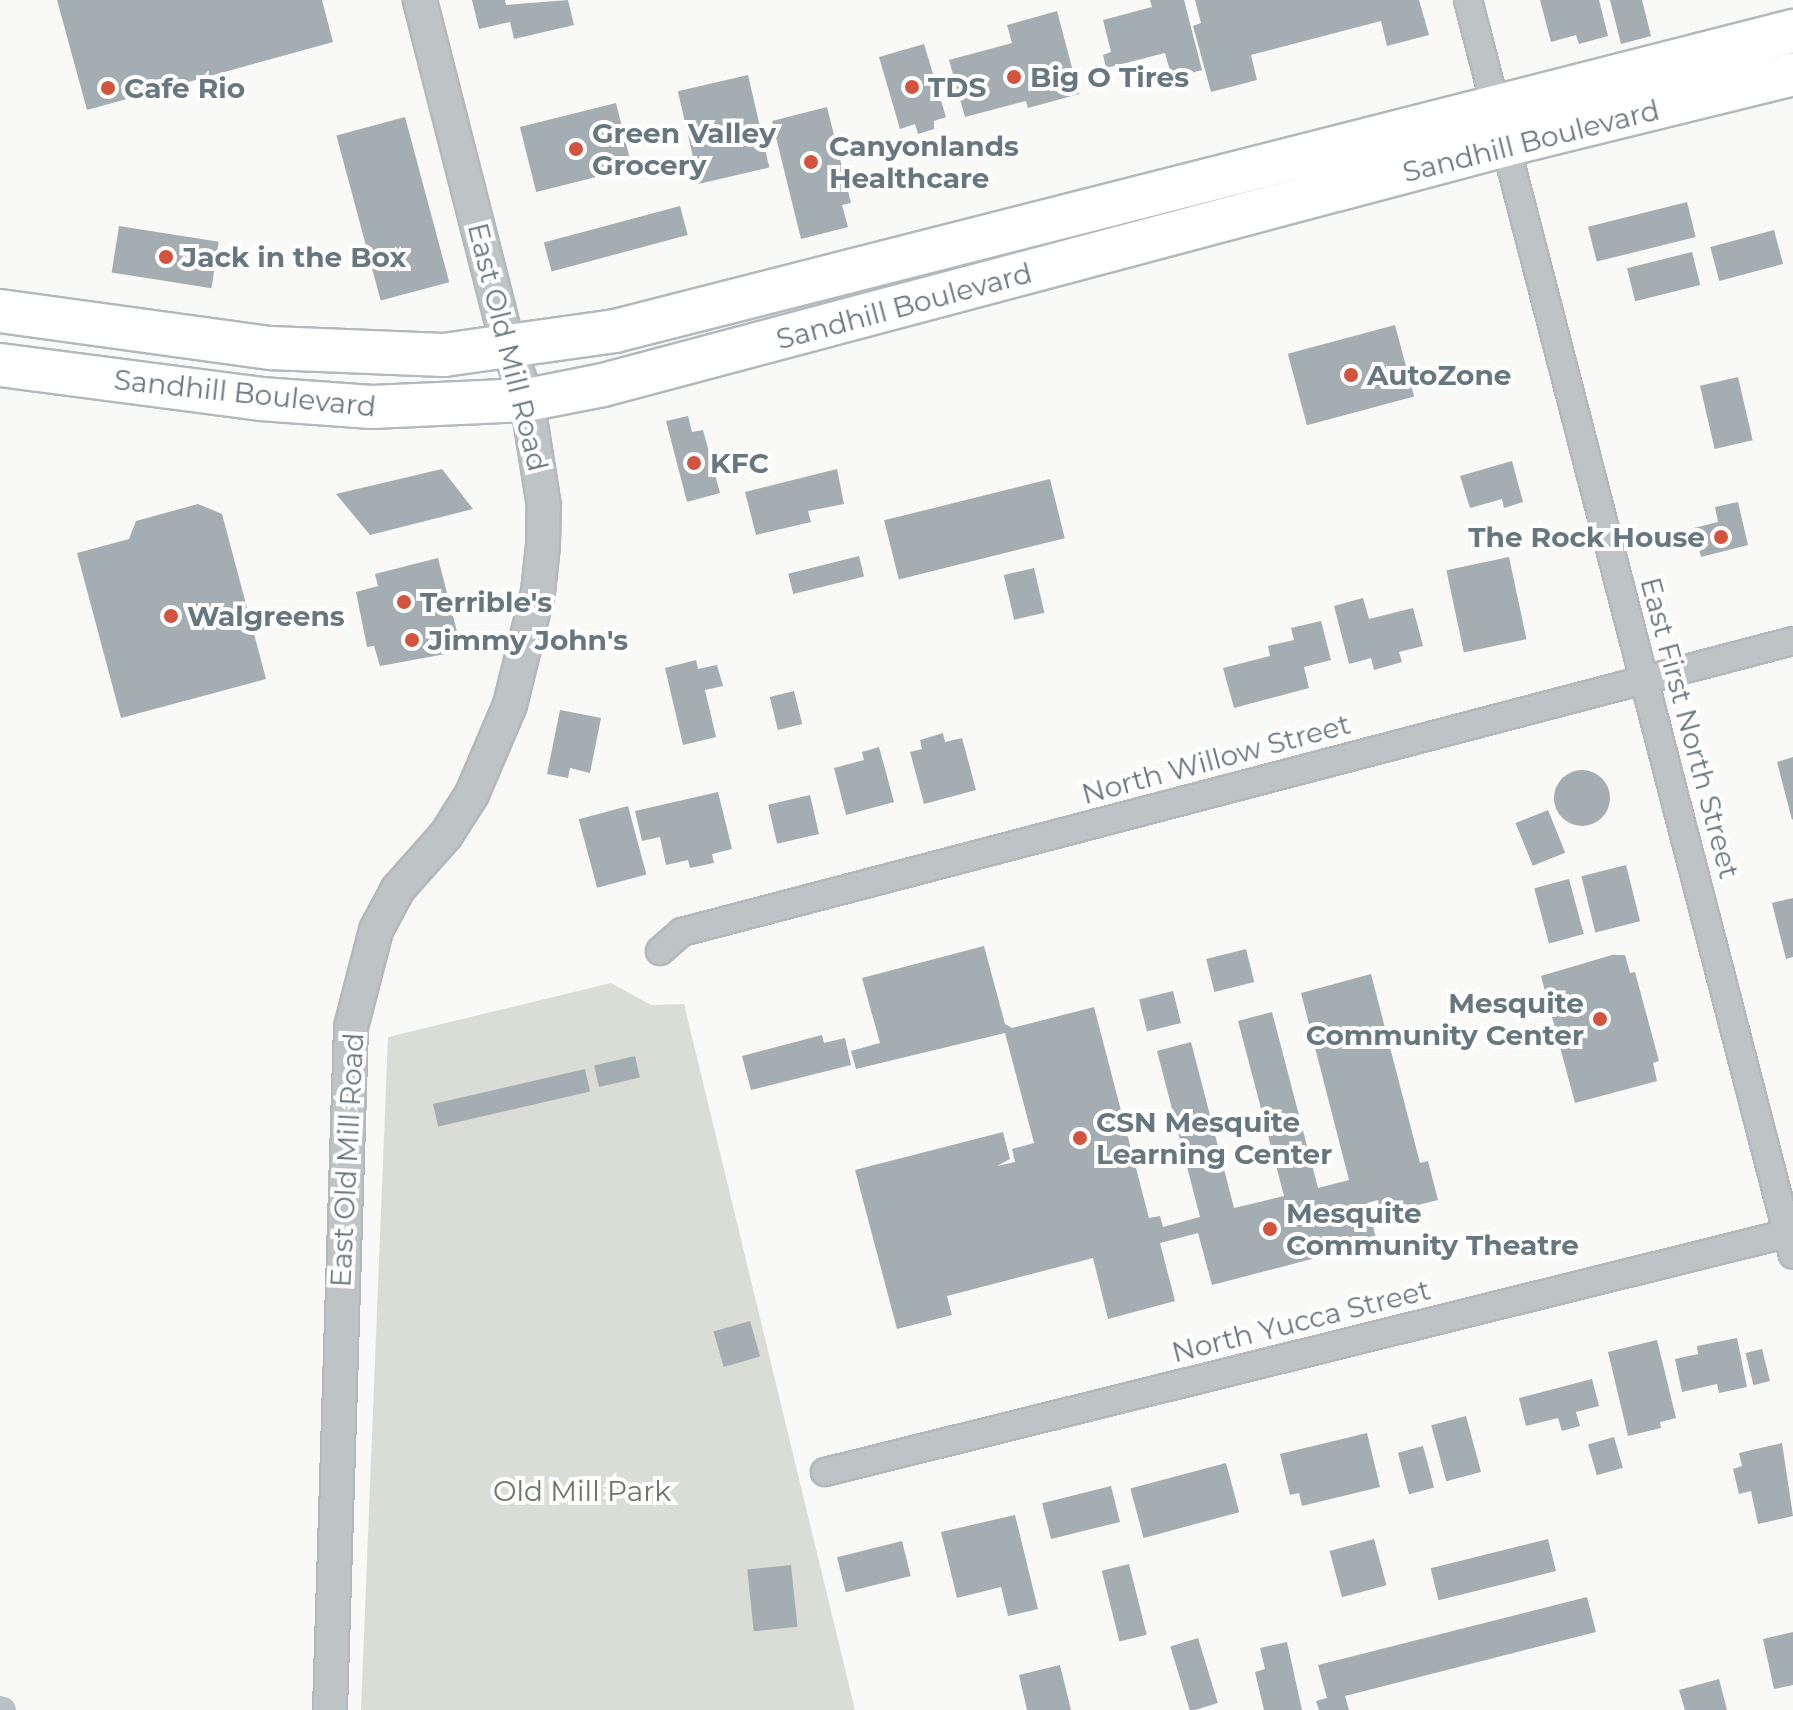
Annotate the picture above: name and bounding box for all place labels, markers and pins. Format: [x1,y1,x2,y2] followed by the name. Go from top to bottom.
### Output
[1030,60,1189,94] place label: Big O Tires
[1005,68,1023,86] marker: Big O Tires
[928,70,986,104] place label: TDS
[124,71,245,105] place label: Cafe Rio
[903,78,921,96] marker: TDS
[99,79,117,97] marker: Cafe Rio
[592,116,776,182] place label: Green Valley Grocery
[829,129,1019,195] place label: Canyonlands Healthcare
[567,140,585,158] marker: Green Valley Grocery
[800,151,822,173] marker: Canyonlands Healthcare
[182,240,406,274] place label: Jack in the Box
[157,248,175,266] marker: Jack in the Box
[1367,358,1512,392] place label: AutoZone
[1342,366,1360,384] marker: AutoZone
[710,446,769,480] place label: KFC
[685,454,703,472] marker: KFC
[1468,520,1705,554] place label: The Rock House
[1712,528,1730,546] marker: The Rock House
[420,585,552,619] place label: Terrible's
[395,593,413,611] marker: Terrible's
[187,599,345,633] place label: Walgreens
[162,607,180,625] marker: Walgreens
[428,623,628,657] place label: Jimmy John's
[403,631,421,649] marker: Jimmy John's
[1306,986,1584,1052] place label: Mesquite Community Center
[1591,1010,1609,1028] marker: Mesquite Community Center
[1096,1105,1332,1171] place label: CSN Mesquite Learning Center
[1071,1129,1089,1147] marker: CSN Mesquite Learning Center
[1286,1196,1579,1262] place label: Mesquite Community Theatre
[1261,1220,1279,1238] marker: Mesquite Community Theatre

